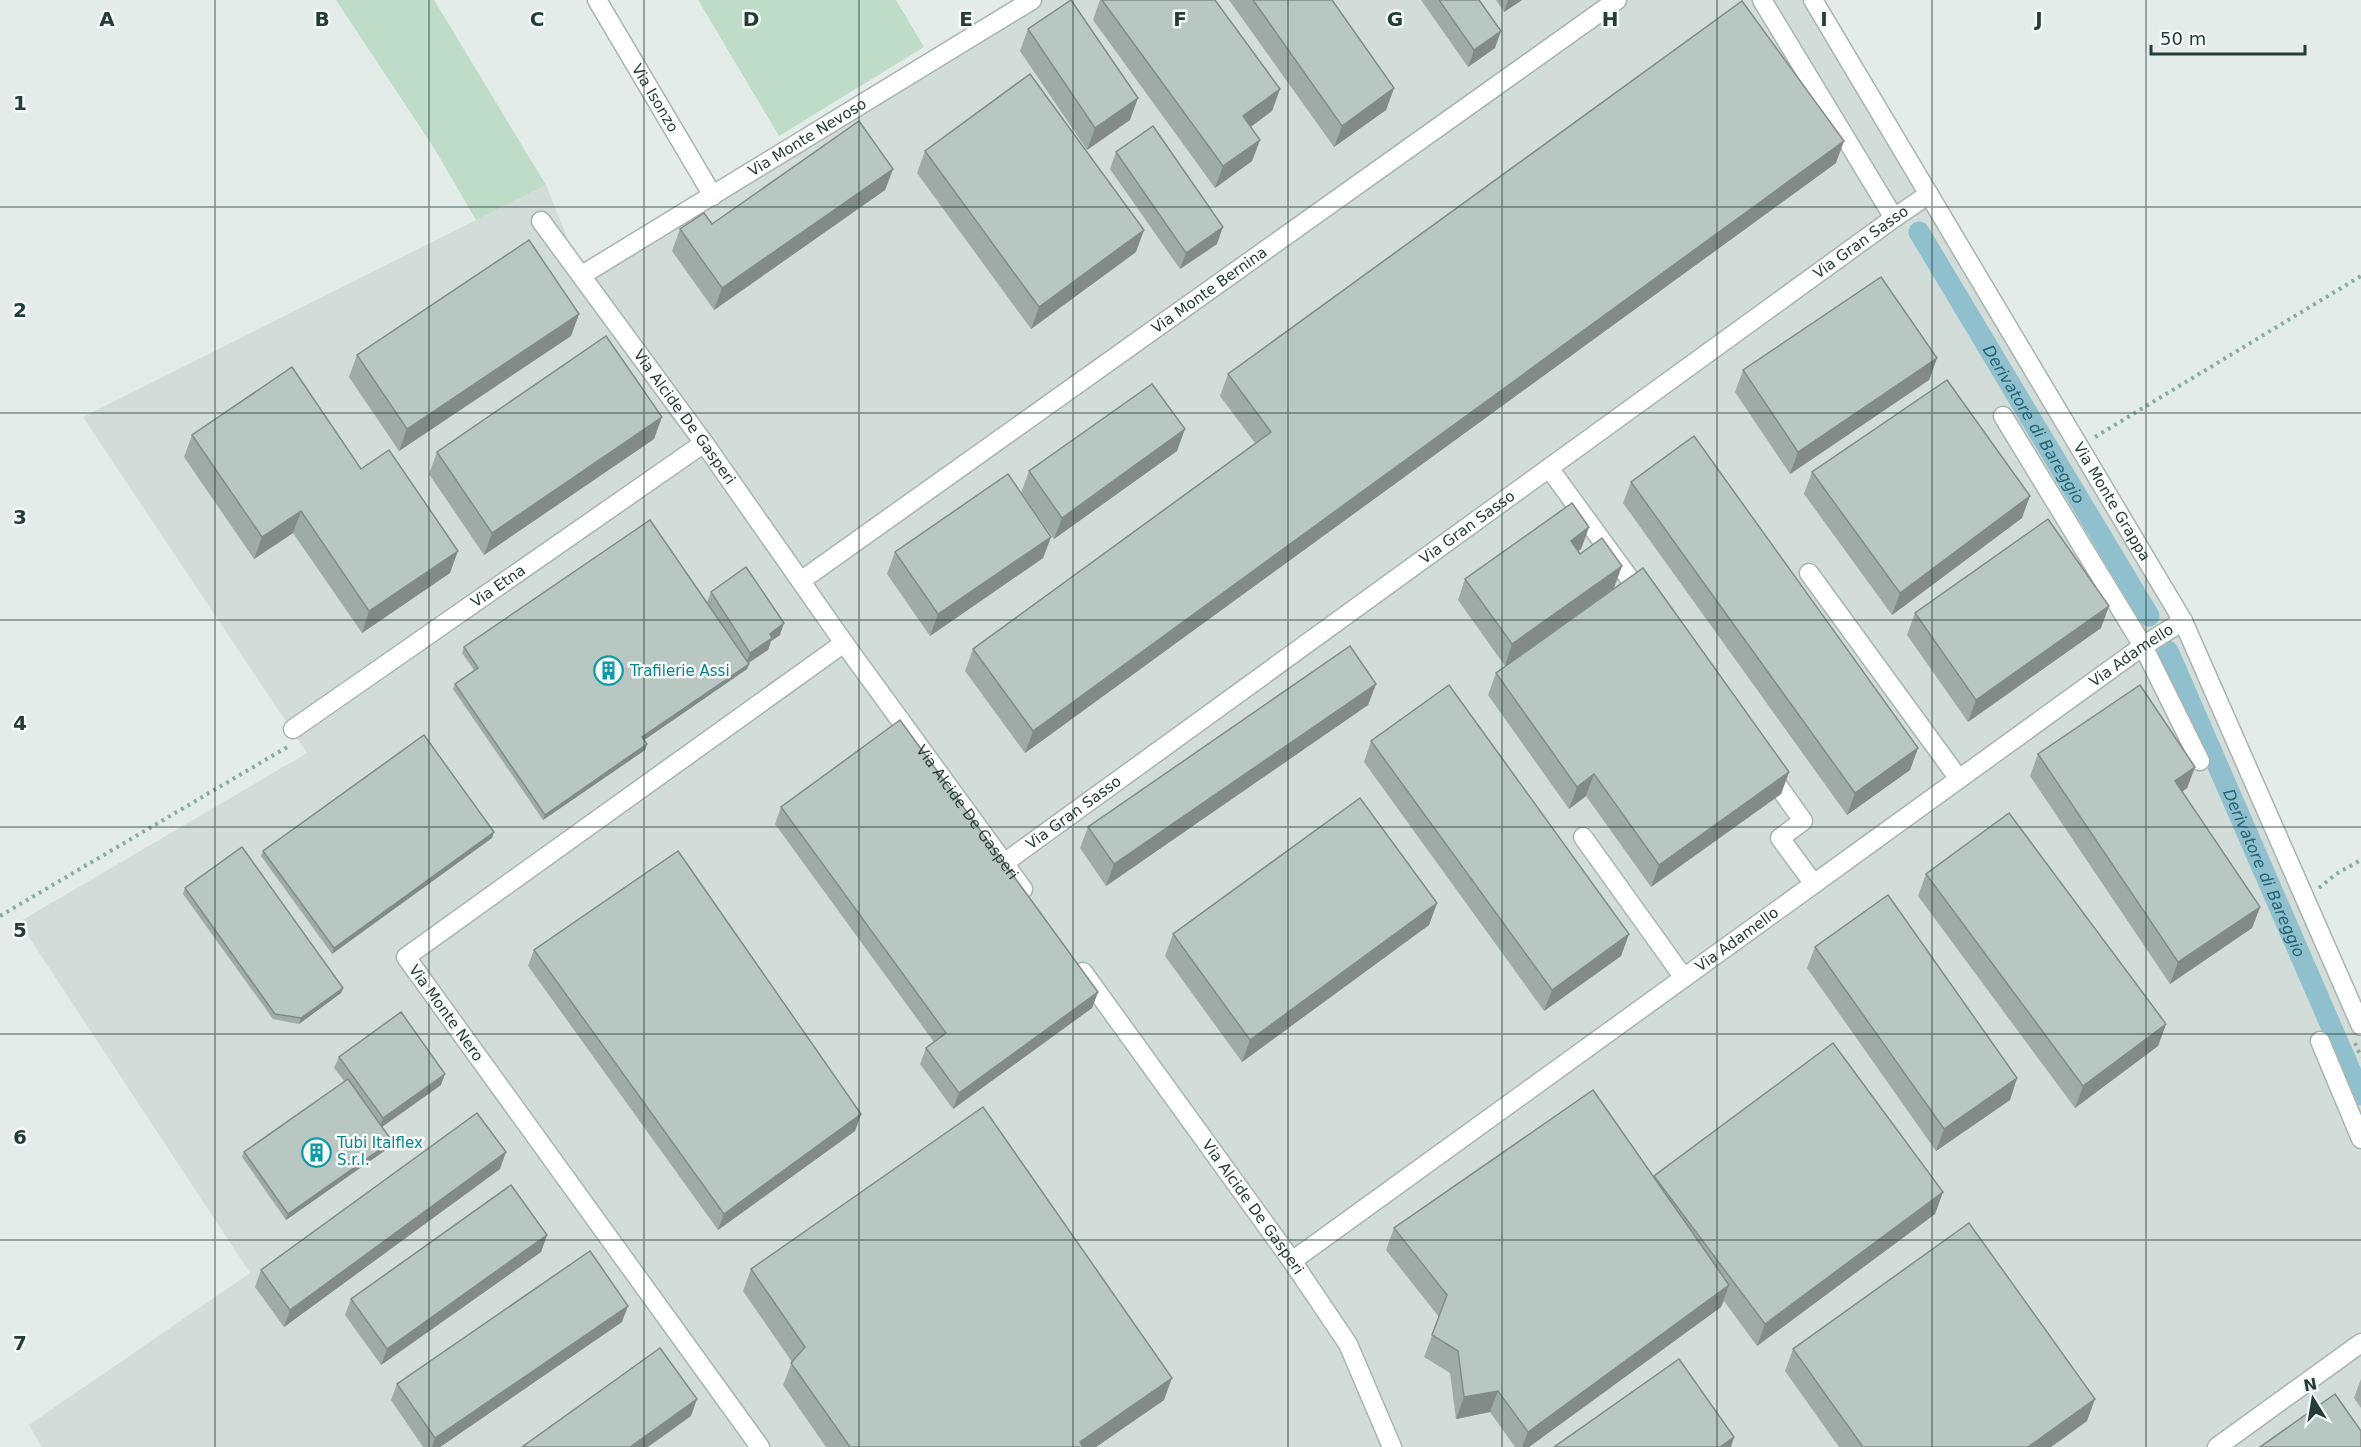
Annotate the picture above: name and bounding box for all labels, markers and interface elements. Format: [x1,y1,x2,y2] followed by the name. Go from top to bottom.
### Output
[99,7,115,31] text: A
[314,7,330,31] text: B
[530,7,544,31] text: C
[743,7,759,31] text: D
[959,7,973,31] text: E
[1173,7,1187,31] text: F
[1387,7,1403,31] text: G
[1602,7,1618,31] text: H
[1820,7,1828,31] text: I
[2033,7,2043,31] text: J
[2151,18,2306,56] scale bar
[2160,28,2206,49] text: 50 m
[628,61,682,135] street label: Via Isonzo
[13,91,27,115] text: 1
[745,94,870,180] street label: Via Monte Nevoso
[1810,202,1912,283] street label: Via Gran Sasso
[1148,243,1271,337] street label: Via Monte Bernina
[13,298,27,322] text: 2
[1979,342,2089,507] water label: Derivatore di Bareggio
[630,346,739,488] street label: Via Alcide De Gasperi
[2070,439,2154,564] street label: Via Monte Grappa
[1416,487,1518,568] street label: Via Gran Sasso
[13,505,27,529] text: 3
[468,561,529,611] street label: Via Etna
[2086,620,2177,691] street label: Via Adamello
[593,655,625,687] building icon: Trafilerie Assi
[629,662,730,680] place label: Trafilerie Assi
[13,711,27,735] text: 4
[912,742,1022,883] street label: Via Alcide De Gasperi
[1023,772,1125,853] street label: Via Gran Sasso
[2219,786,2309,960] water label: Derivatore di Bareggio
[1692,903,1782,975] street label: Via Adamello
[13,918,27,942] text: 5
[405,961,487,1065] street label: Via Monte Nero
[13,1125,27,1149] text: 6
[336,1134,423,1169] place label: Tubi Italflex S.r.l.
[300,1136,332,1168] building icon: Tubi Italflex S.r.l.
[1198,1136,1307,1278] street label: Via Alcide De Gasperi
[13,1331,27,1355] text: 7
[2283,1369,2343,1429] north arrow
[2302,1374,2319,1395] text: N

